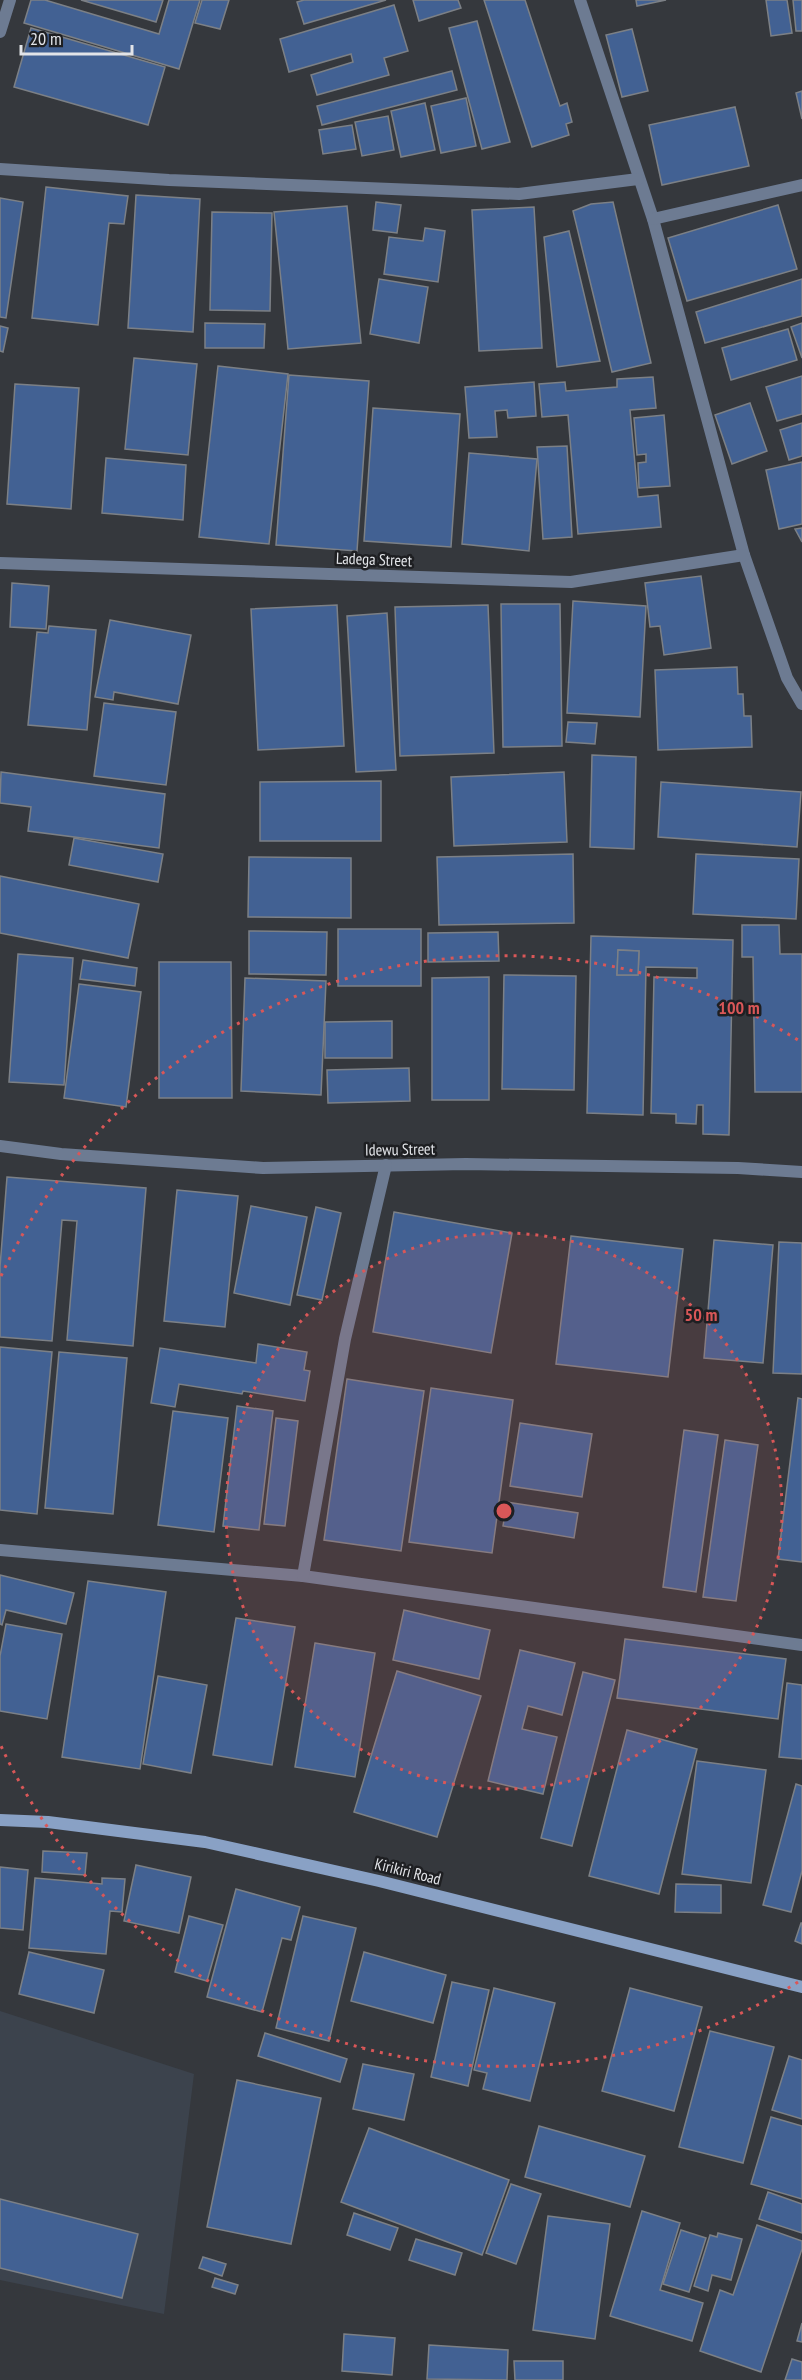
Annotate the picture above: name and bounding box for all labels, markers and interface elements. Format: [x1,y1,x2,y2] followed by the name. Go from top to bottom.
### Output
[21,18,132,56] scale bar
[30,27,62,50] text: 20 m
[336,548,413,570] street label: Ladega Street
[718,996,760,1019] text: 100 m
[365,1138,436,1160] street label: Idewu Street
[685,1303,717,1326] text: 50 m
[494,1501,514,1521] centre of rings
[373,1853,443,1889] street label: Kirikiri Road

